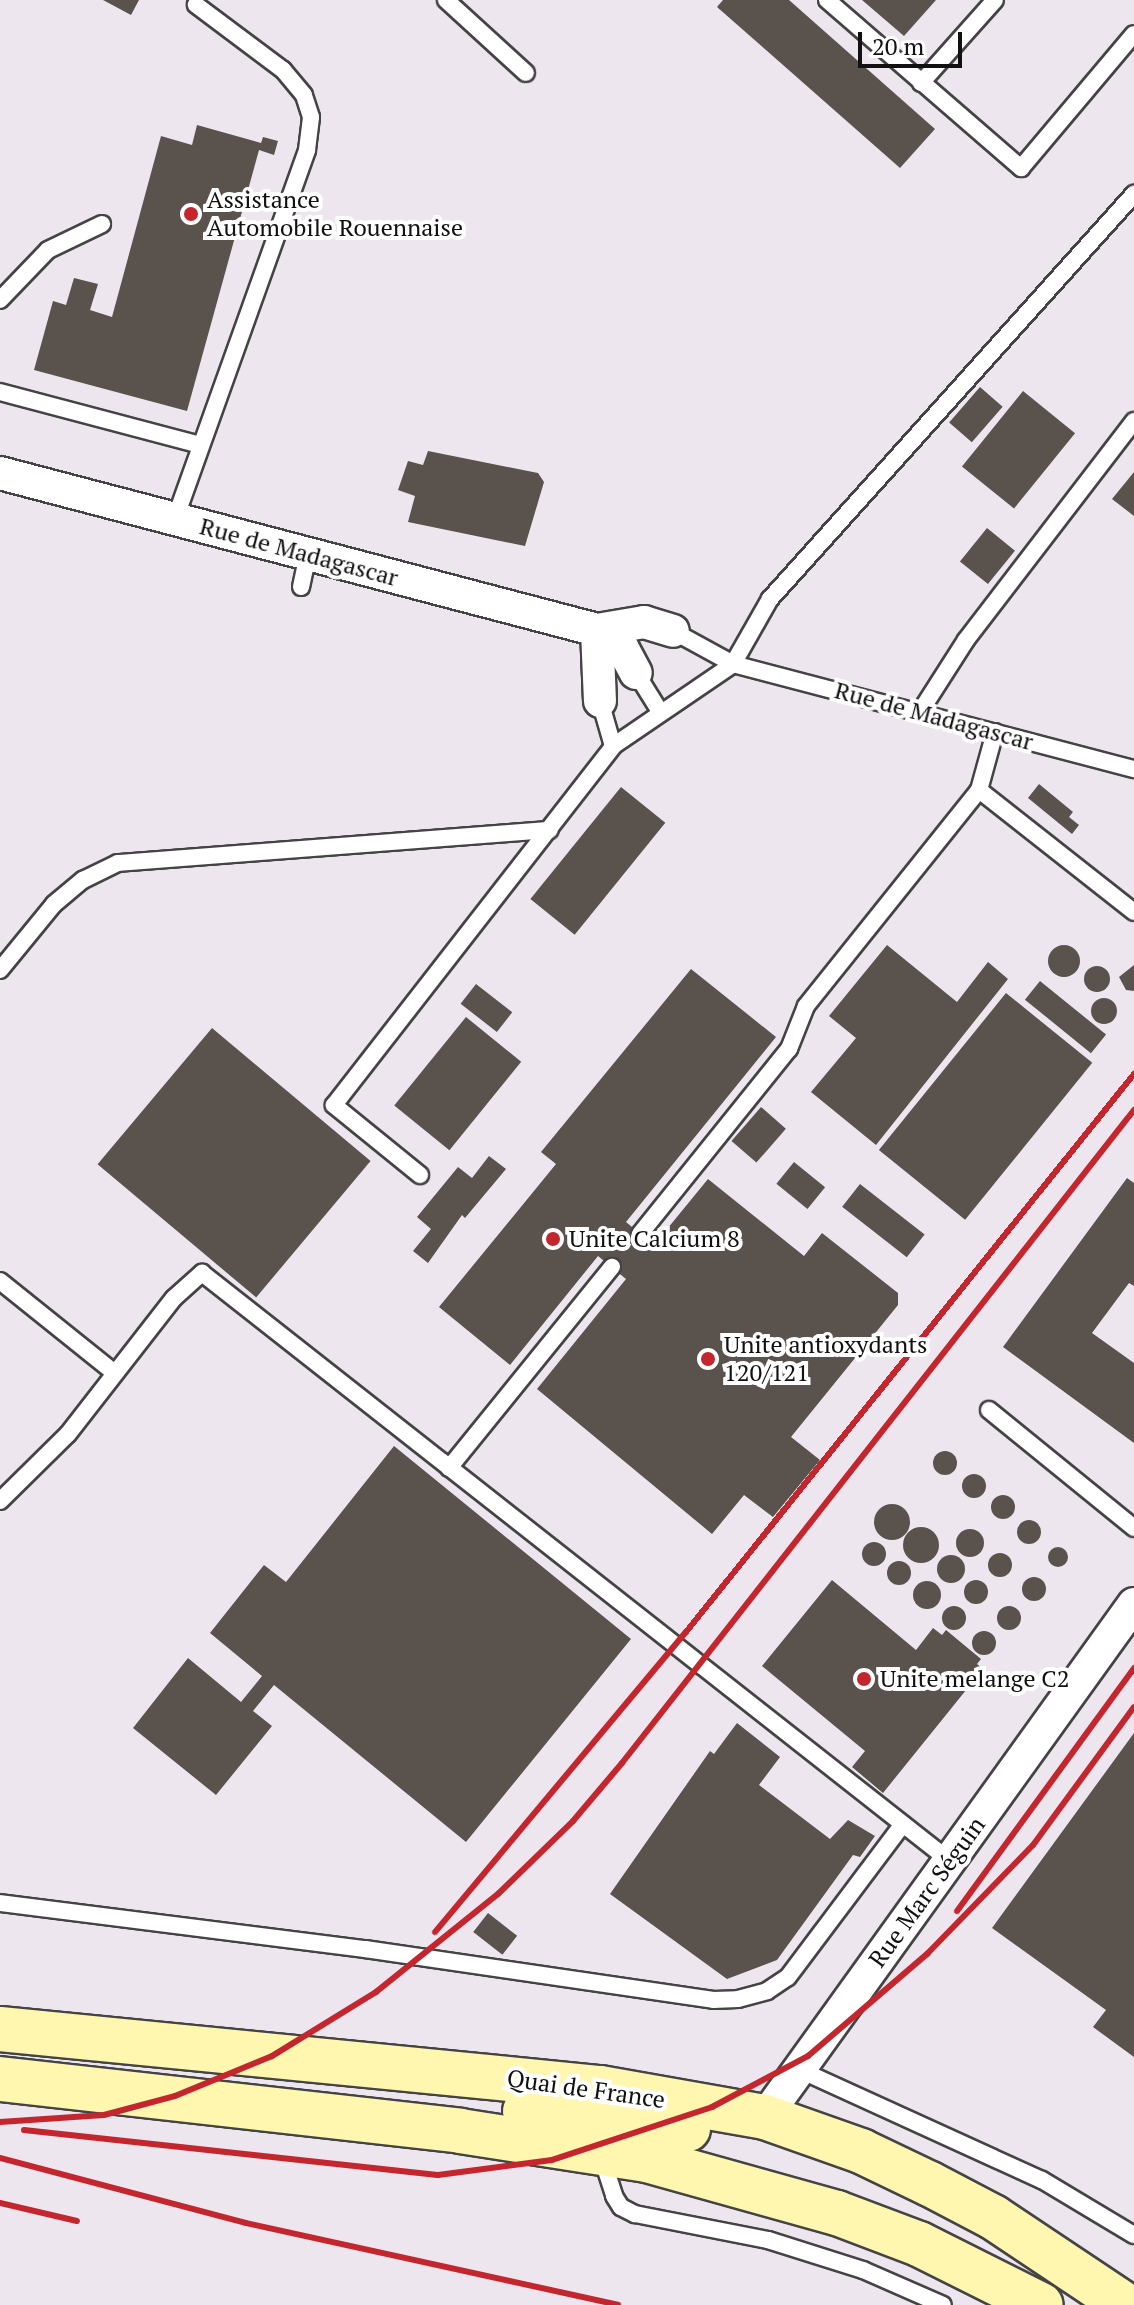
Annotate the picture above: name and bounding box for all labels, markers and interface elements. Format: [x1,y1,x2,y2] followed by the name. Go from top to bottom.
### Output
[862,16,966,66] scale bar
[872,30,924,62] text: 20 m
[207,186,463,242] place label: Assistance Automobile Rouennaise
[182,205,200,223] marker: Assistance Automobile Rouennaise
[197,512,401,592] street label: Rue de Madagascar
[832,676,1036,756] street label: Rue de Madagascar
[569,1225,740,1253] place label: Unite Calcium 8
[544,1230,562,1248] marker: Unite Calcium 8
[724,1331,927,1387] place label: Unite antioxydants 120/121
[699,1350,717,1368] marker: Unite antioxydants 120/121
[880,1665,1070,1693] place label: Unite melange C2
[855,1670,873,1688] marker: Unite melange C2
[863,1811,991,1973] street label: Rue Marc Séguin
[505,2064,667,2114] street label: Quai de France

